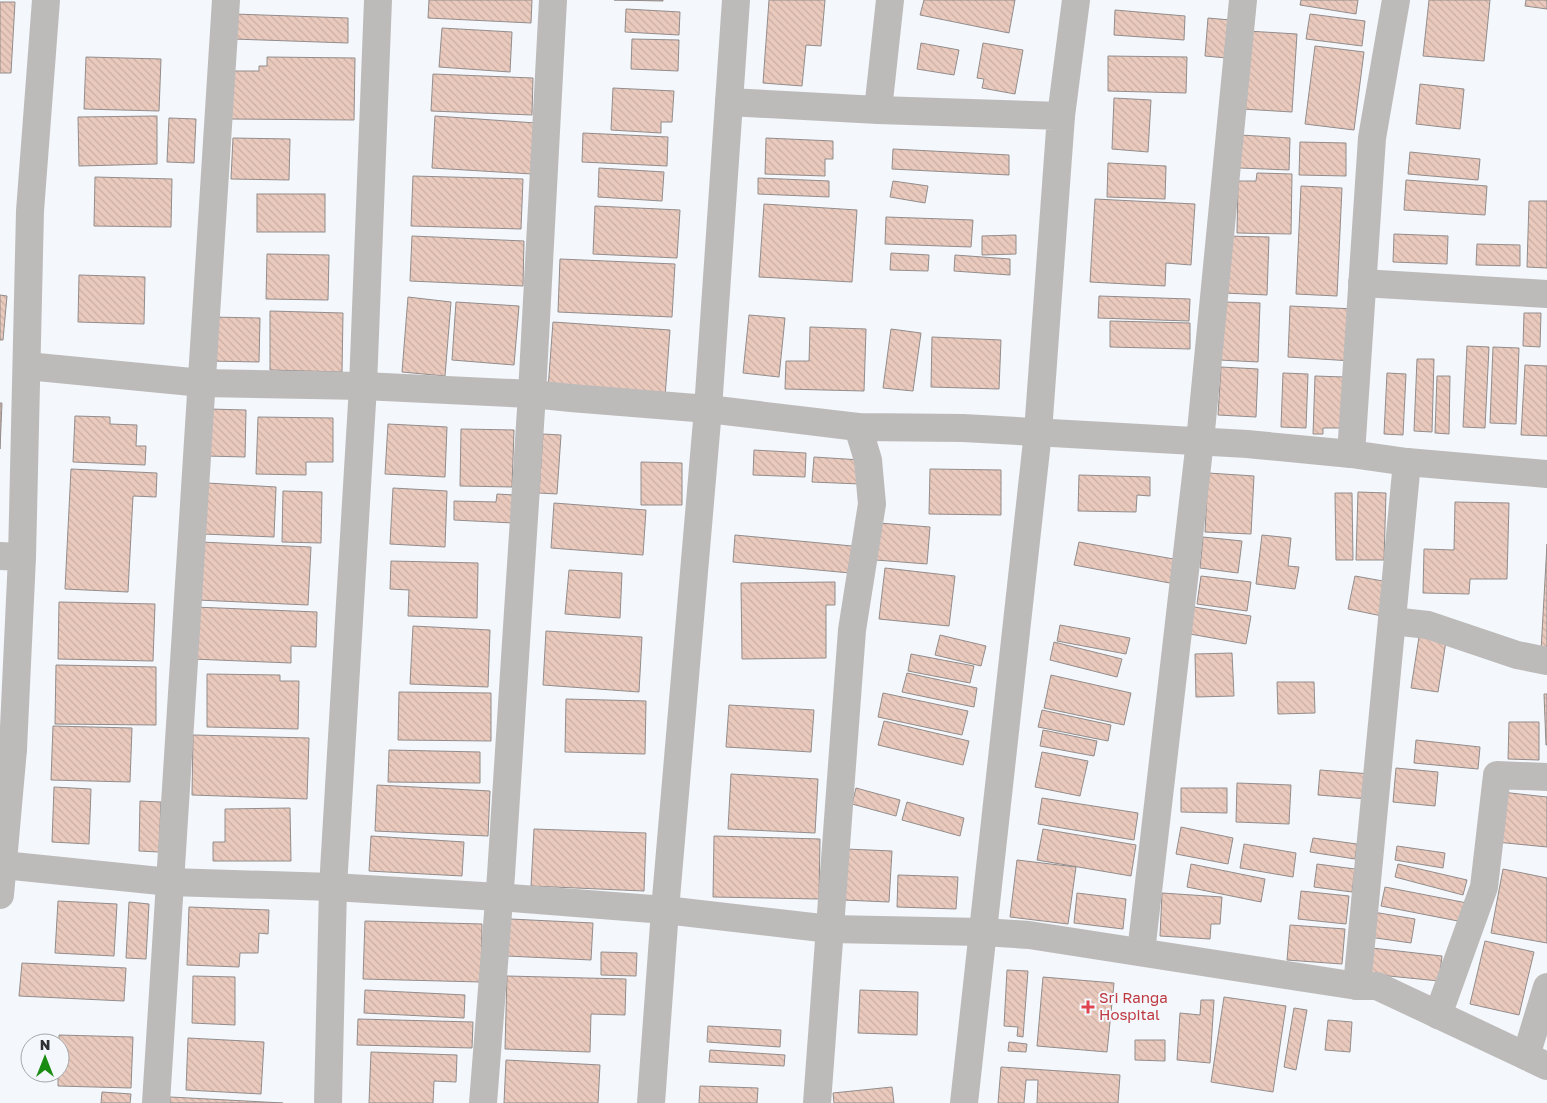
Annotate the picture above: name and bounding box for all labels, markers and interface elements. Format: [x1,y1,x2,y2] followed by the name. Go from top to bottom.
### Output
[1099,988,1168,1023] place label: Sri Ranga Hospital
[1081,1000,1095,1014] marker: Sri Ranga Hospital
[20,1033,70,1083] north arrow
[40,1036,50,1053] text: N

